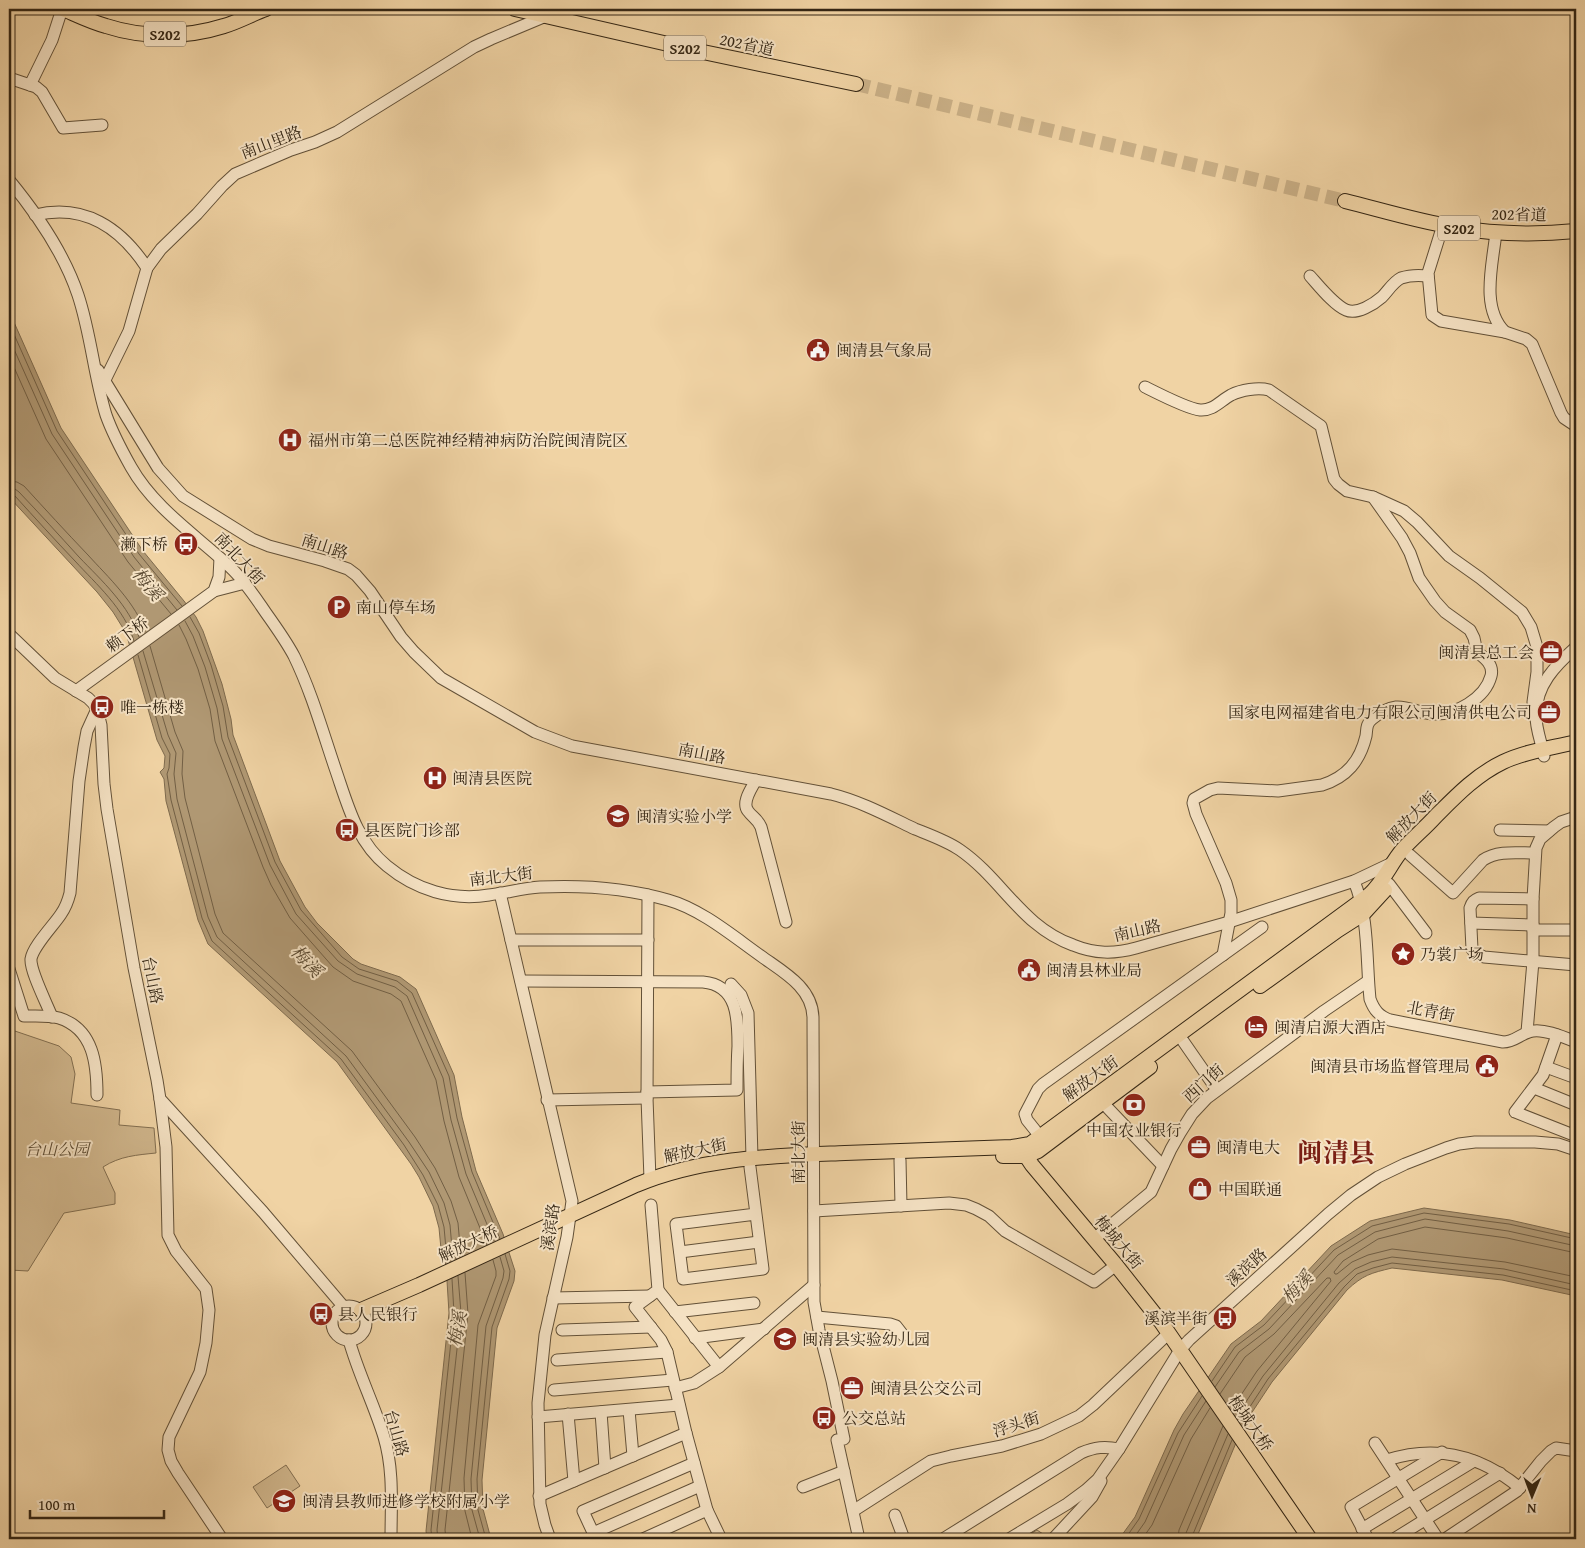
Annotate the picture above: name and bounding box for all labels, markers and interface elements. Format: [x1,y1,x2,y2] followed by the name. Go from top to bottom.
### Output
[144,22,186,46] road number: S202
[718,27,776,61] street label: 202省道
[664,36,706,60] road number: S202
[237,119,305,165] street label: 南山里路
[1491,202,1547,226] street label: 202省道
[1438,216,1480,240] road number: S202
[805,337,831,363] public building icon: 闽清县气象局
[836,338,932,362] place label: 闽清县气象局
[277,427,303,453] hospital icon: 福州市第二总医院神经精神病防治院闽清院区
[308,428,628,452] place label: 福州市第二总医院神经精神病防治院闽清院区
[209,526,271,590] street label: 南北大街
[298,527,352,565] street label: 南山路
[173,531,199,557] bus stop icon: 濑下桥
[120,532,168,556] place label: 濑下桥
[126,562,171,608] water label: 梅溪
[326,594,352,620] parking icon: 南山停车场
[356,595,436,619] place label: 南山停车场
[101,610,153,658] street label: 赖下桥
[1538,639,1564,665] office icon: 闽清县总工会
[1438,640,1534,664] place label: 闽清县总工会
[89,694,115,720] bus stop icon: 唯一栋楼
[120,695,184,719] place label: 唯一栋楼
[1536,699,1562,725] office icon: 国家电网福建省电力有限公司闽清供电公司
[1228,700,1532,724] place label: 国家电网福建省电力有限公司闽清供电公司
[676,737,728,769] street label: 南山路
[422,765,448,791] hospital icon: 闽清县医院
[452,766,532,790] place label: 闽清县医院
[1380,786,1442,848] street label: 解放大街
[605,803,631,829] school or university icon: 闽清实验小学
[636,804,732,828] place label: 闽清实验小学
[334,817,360,843] bus stop icon: 县医院门诊部
[364,818,460,842] place label: 县医院门诊部
[468,860,534,892] street label: 南北大街
[1111,913,1163,947] street label: 南山路
[285,939,331,985] water label: 梅溪
[1390,941,1416,967] place icon: 乃裳广场
[1420,942,1484,966] place label: 乃裳广场
[137,954,169,1006] street label: 台山路
[1016,957,1042,983] public building icon: 闽清县林业局
[1046,958,1142,982] place label: 闽清县林业局
[1405,995,1457,1027] street label: 北青街
[1243,1014,1269,1040] hotel icon: 闽清启源大酒店
[1274,1015,1386,1039] place label: 闽清启源大酒店
[1057,1049,1123,1107] street label: 解放大街
[1474,1053,1500,1079] public building icon: 闽清县市场监督管理局
[1310,1054,1470,1078] place label: 闽清县市场监督管理局
[1177,1058,1229,1108] street label: 西门街
[1121,1092,1147,1118] bank icon: 中国农业银行
[1086,1118,1182,1142] place label: 中国农业银行
[786,1120,810,1184] street label: 南北大街
[661,1132,729,1168] street label: 解放大街
[1297,1133,1375,1172] district label: 闽清县
[1186,1134,1212,1160] office icon: 闽清电大
[1216,1135,1280,1159] place label: 闽清电大
[25,1137,92,1161] park label: 台山公园
[1187,1176,1213,1202] shop icon: 中国联通
[1218,1177,1282,1201] place label: 中国联通
[535,1202,565,1252] street label: 溪滨路
[1089,1210,1149,1274] street label: 梅城大街
[434,1219,502,1267] street label: 解放大桥
[1220,1242,1272,1292] street label: 溪滨路
[1275,1263,1321,1309] water label: 梅溪
[308,1301,334,1327] bus stop icon: 县人民银行
[338,1302,418,1326] place label: 县人民银行
[1212,1305,1238,1331] bus stop icon: 溪滨半街
[1144,1306,1208,1330] place label: 溪滨半街
[441,1307,473,1349] water label: 梅溪
[772,1326,798,1352] school or university icon: 闽清县实验幼儿园
[802,1327,930,1351] place label: 闽清县实验幼儿园
[839,1375,865,1401] office icon: 闽清县公交公司
[870,1376,982,1400] place label: 闽清县公交公司
[1223,1390,1279,1456] street label: 梅城大桥
[811,1405,837,1431] bus stop icon: 公交总站
[989,1405,1043,1443] street label: 浮头街
[842,1406,906,1430] place label: 公交总站
[379,1407,415,1459] street label: 台山路
[1508,1470,1558,1520] north arrow
[30,1488,164,1520] scale bar
[271,1488,297,1514] school or university icon: 闽清县教师进修学校附属小学
[302,1489,510,1513] place label: 闽清县教师进修学校附属小学
[38,1494,76,1515] text: 100 m
[1526,1499,1537,1519] text: N

